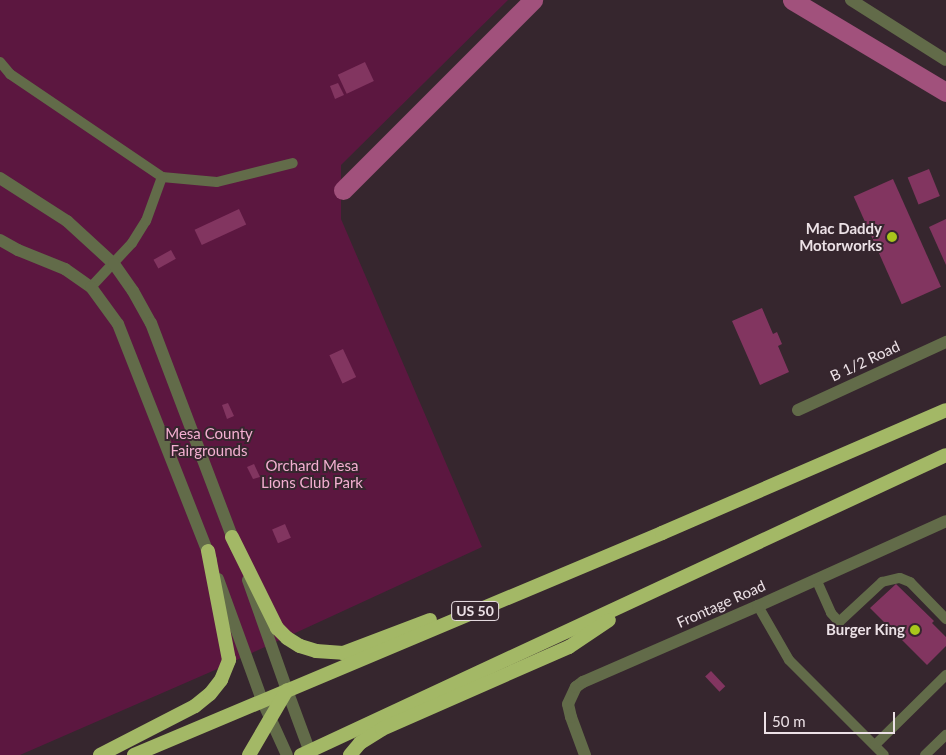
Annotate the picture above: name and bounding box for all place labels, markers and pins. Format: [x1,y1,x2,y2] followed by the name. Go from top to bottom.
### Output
[799,219,882,254] place label: Mac Daddy Motorworks
[886,231,898,243] marker: Mac Daddy Motorworks
[826,621,905,639] place label: Burger King
[909,624,921,636] marker: Burger King

